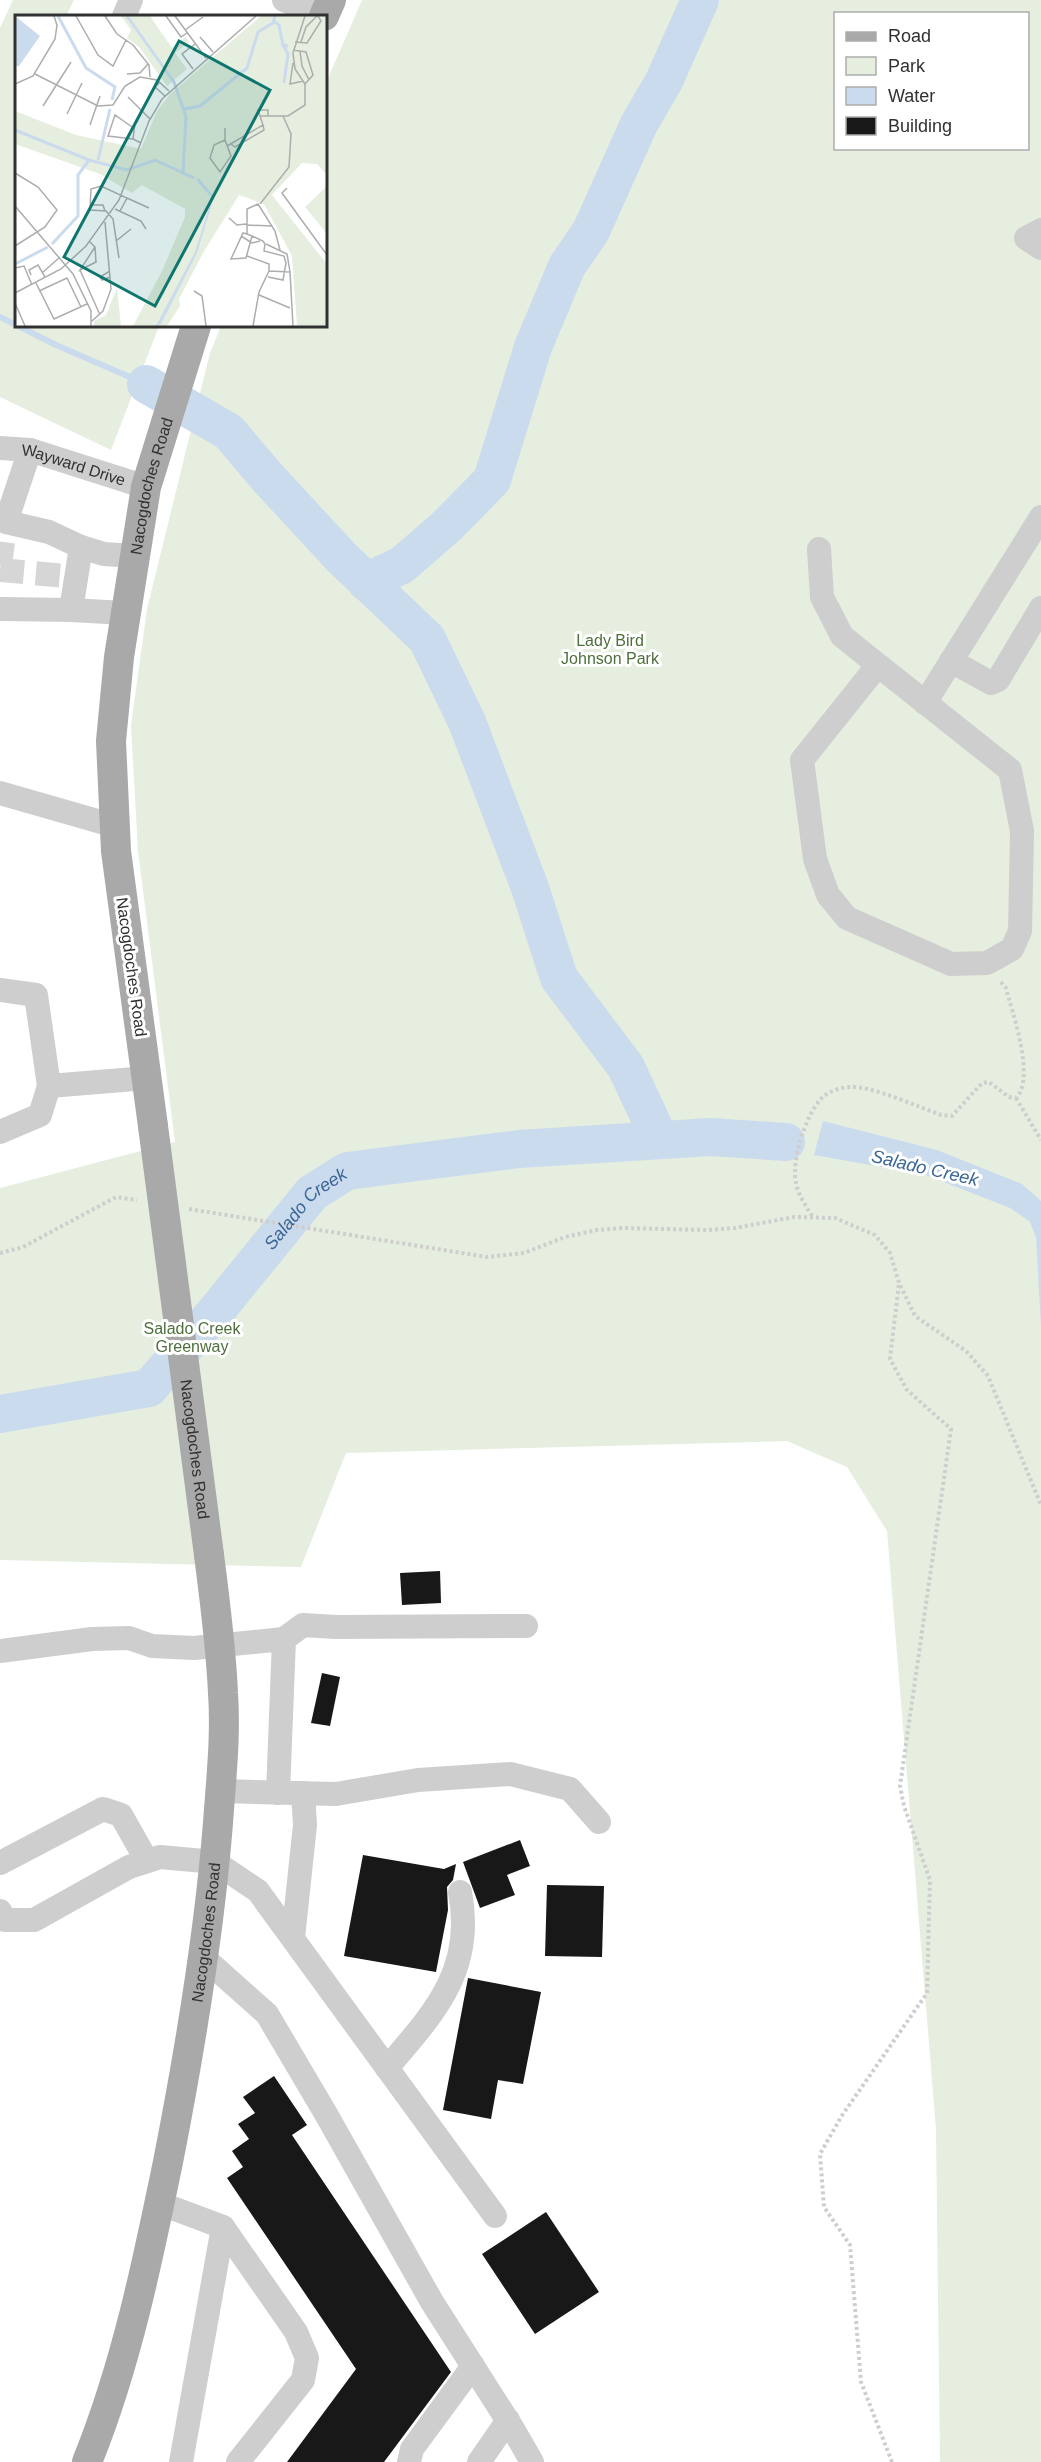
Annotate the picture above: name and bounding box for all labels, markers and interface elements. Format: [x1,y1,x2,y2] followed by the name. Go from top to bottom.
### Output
[834,12,1029,150] legend
[15,15,327,327] inset map
[888,26,931,46] text: Road
[888,56,926,76] text: Park
[888,86,935,106] text: Water
[888,116,952,136] text: Building
[127,416,176,556] street label: Nacogdoches Road
[21,441,128,489] street label: Wayward Drive
[561,632,660,667] park label: Lady Bird Johnson Park
[113,896,150,1038] street label: Nacogdoches Road
[870,1146,981,1190] water label: Salado Creek
[260,1163,351,1254] water label: Salado Creek
[144,1320,241,1355] park label: Salado Creek Greenway
[177,1378,212,1520] street label: Nacogdoches Road
[189,1862,223,2003] street label: Nacogdoches Road

